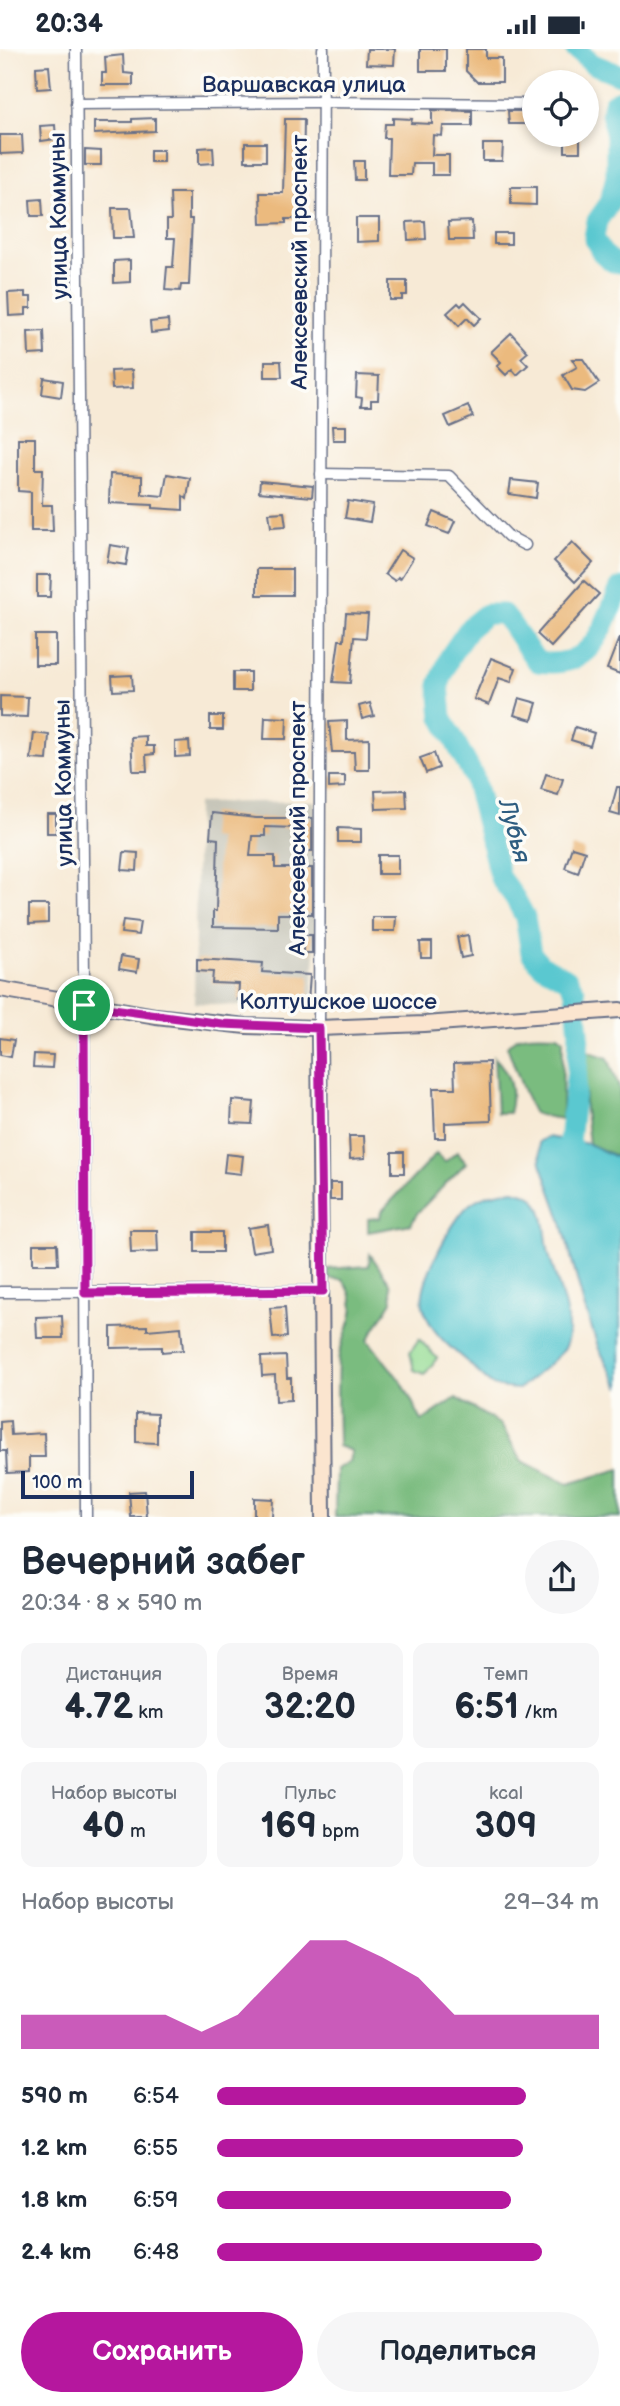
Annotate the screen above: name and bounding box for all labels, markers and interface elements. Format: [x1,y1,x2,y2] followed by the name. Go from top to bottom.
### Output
[35,9,103,40] text: 20:34
[522,70,599,147] map controls
[522,70,599,147] button: locate
[202,71,406,99] street label: Варшавская улица
[44,132,74,300] street label: улица Коммуны
[286,134,314,390] street label: Алексеевский проспект
[49,699,79,867] street label: улица Коммуны
[284,700,312,956] street label: Алексеевский проспект
[492,794,537,867] water label: Лубья
[54,975,114,1035] pin
[65,986,103,1024] icon: arrive
[239,988,437,1016] street label: Колтушское шоссе
[21,1468,194,1500] scale bar
[32,1471,83,1494] text: 100 m
[21,1540,305,1585] text: Вечерний забег
[525,1540,599,1614] button: share
[21,1589,202,1617] text: 20:34 · 8 × 590 m
[66,1663,162,1686] text: Дистанция
[282,1663,338,1686] text: Время
[483,1663,529,1686] text: Темп
[65,1686,133,1729] text: 4.72
[264,1686,356,1729] text: 32:20
[454,1686,519,1729] text: 6:51
[133,1701,163,1724] text: km
[519,1701,558,1724] text: /km
[51,1782,177,1805] text: Набор высоты
[284,1782,336,1805] text: Пульс
[489,1782,523,1805] text: kcal
[82,1805,125,1848] text: 40
[260,1805,317,1848] text: 169
[475,1805,537,1848] text: 309
[125,1820,146,1843] text: m
[317,1820,360,1843] text: bpm
[21,1888,174,1916] text: Набор высоты
[504,1888,599,1916] text: 29–34 m
[21,2082,88,2110] text: 590 m
[133,2082,179,2110] text: 6:54
[21,2134,87,2162] text: 1.2 km
[133,2134,178,2162] text: 6:55
[21,2186,87,2214] text: 1.8 km
[133,2186,178,2214] text: 6:59
[21,2238,91,2266] text: 2.4 km
[133,2238,179,2266] text: 6:48
[21,2312,303,2392] button: Сохранить
[317,2312,599,2392] button: Поделиться

